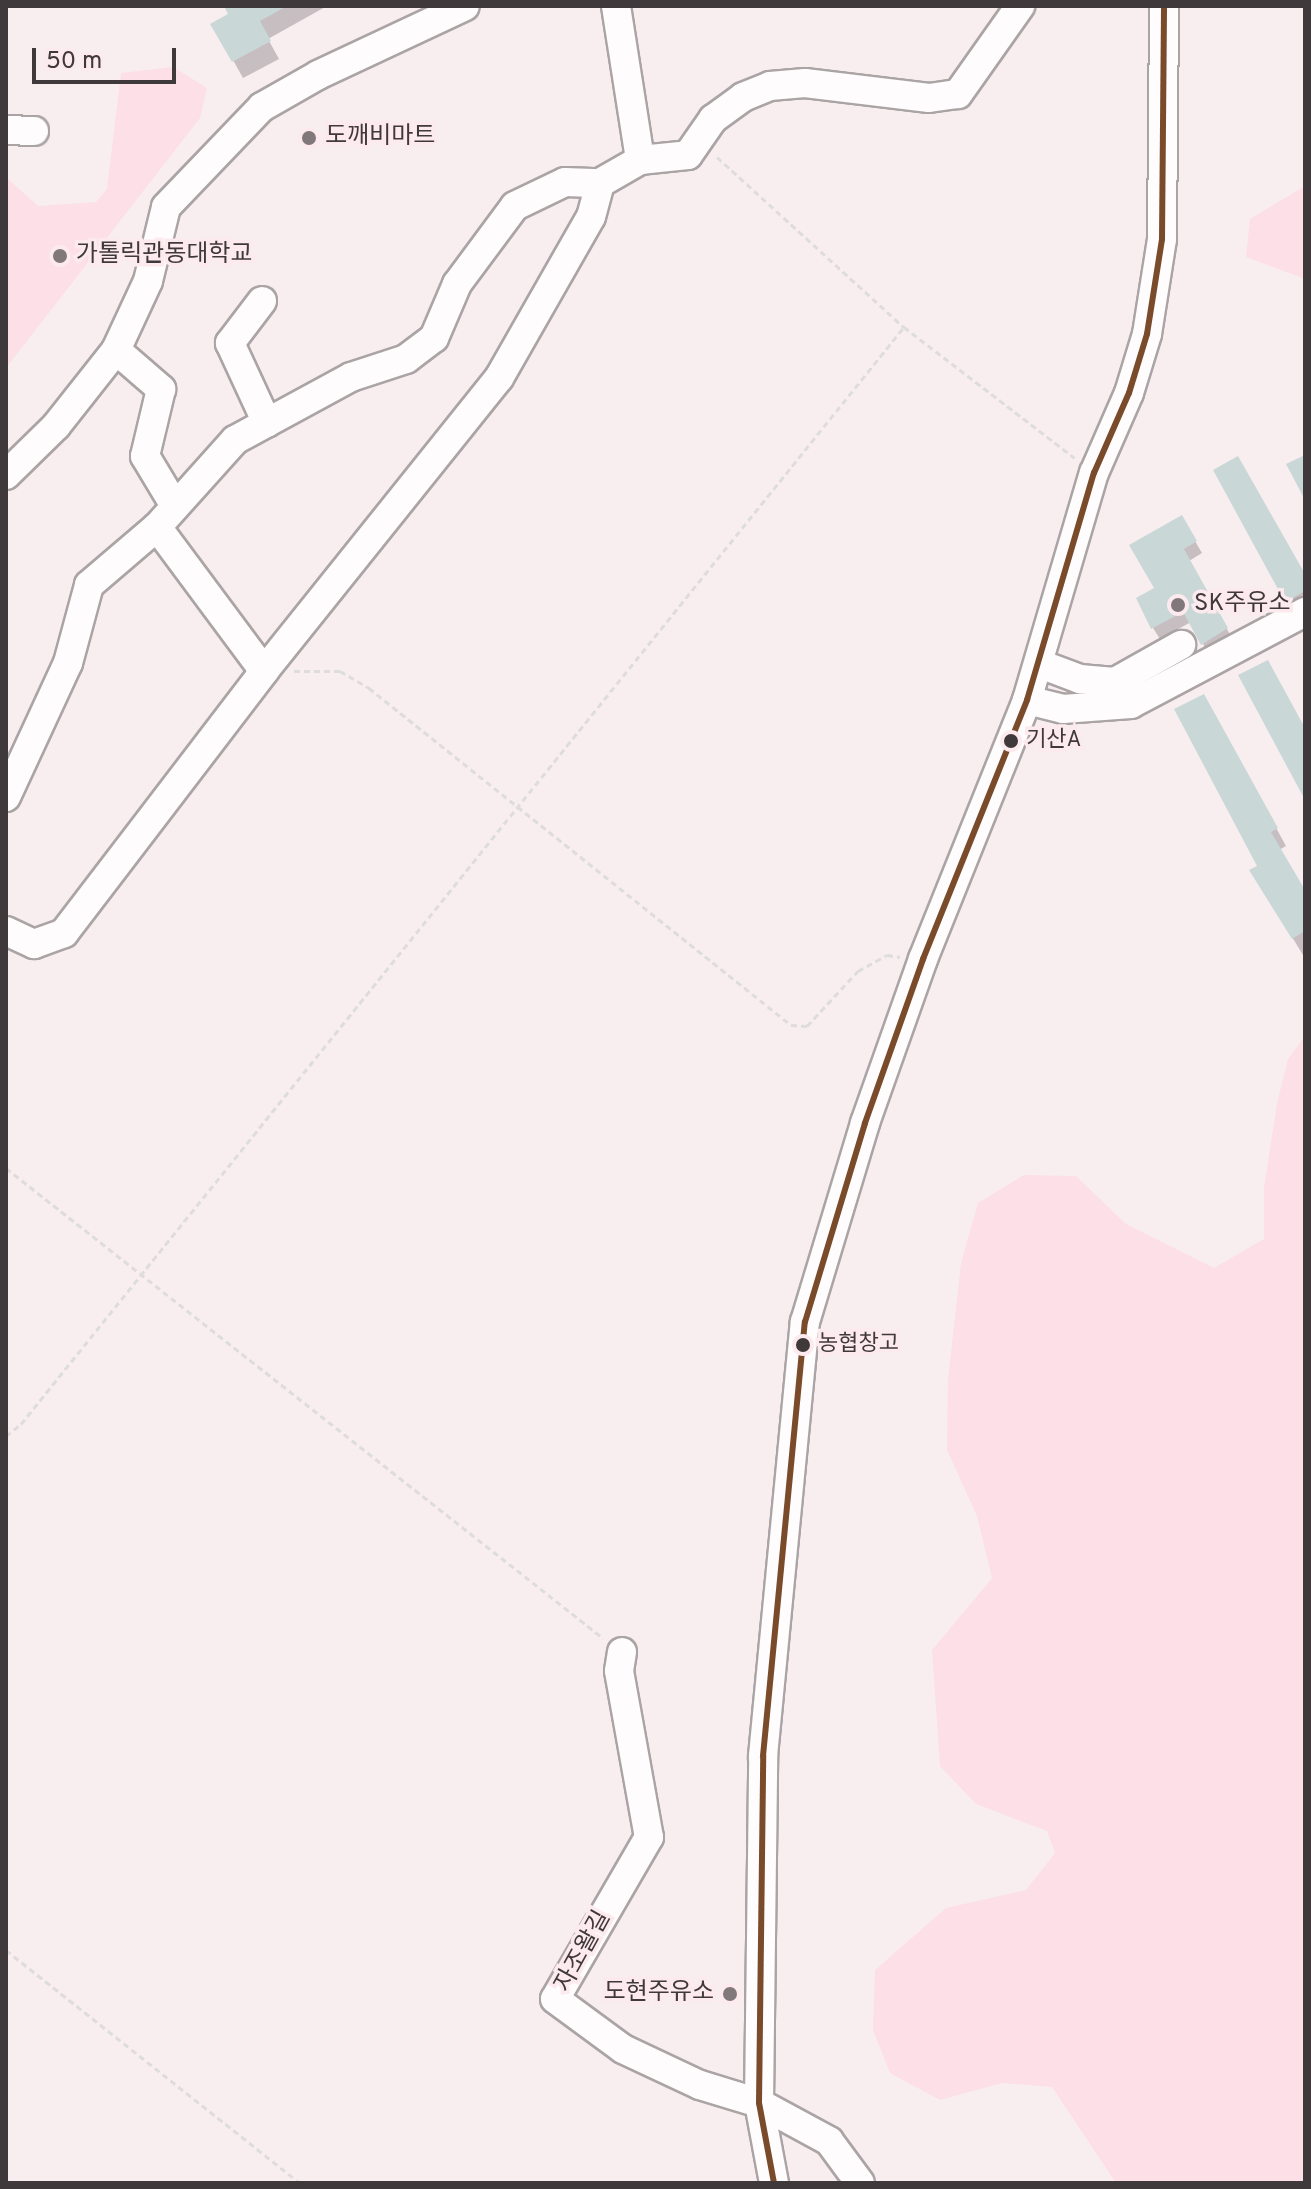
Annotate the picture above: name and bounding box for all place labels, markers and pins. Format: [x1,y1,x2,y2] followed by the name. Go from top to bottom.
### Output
[325,124,435,152] place label: 도깨비마트
[300,129,318,147] marker: 도깨비마트
[76,242,253,270] place label: 가톨릭관동대학교
[51,247,69,265] marker: 가톨릭관동대학교
[1194,591,1290,619] place label: SK주유소
[1169,596,1187,614] marker: SK주유소
[1026,728,1081,754] place label: 기산A
[1003,733,1019,749] marker: 기산A
[818,1332,899,1358] place label: 농협창고
[795,1337,811,1353] marker: 농협창고
[604,1980,714,2008] place label: 도현주유소
[721,1985,739,2003] marker: 도현주유소

